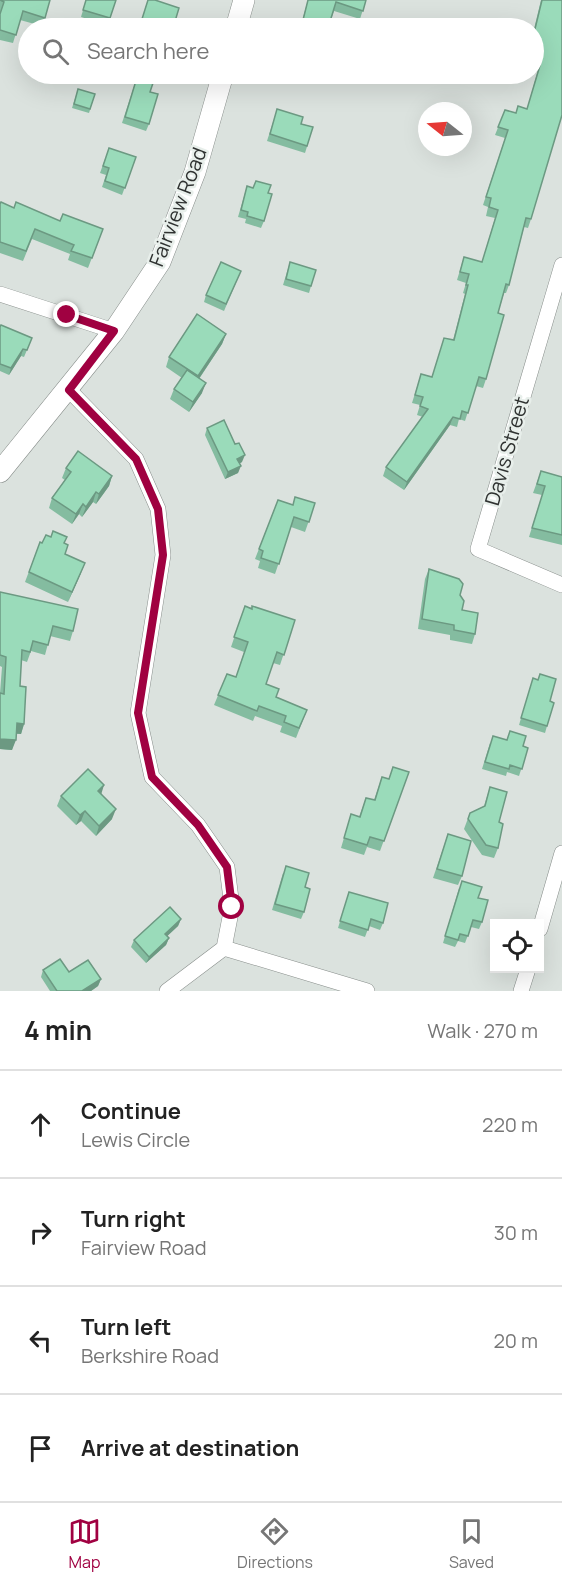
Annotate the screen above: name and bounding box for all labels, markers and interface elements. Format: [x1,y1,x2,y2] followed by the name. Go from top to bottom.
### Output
[18,18,544,84] search box
[39,35,72,68] icon: search
[87,36,209,66] text: Search here
[418,102,472,156] north arrow
[142,143,213,270] street label: Fairview Road
[53,301,79,327] route end
[478,393,535,509] street label: Davis Street
[218,893,244,919] route start
[490,919,544,973] map controls
[490,919,544,973] button: locate
[24,1012,92,1048] text: 4 min
[427,1017,538,1044] text: Walk · 270 m
[81,1096,181,1126] text: Continue
[24,1108,57,1141] icon: ahead
[482,1111,538,1138] text: 220 m
[81,1126,190,1153] text: Lewis Circle
[81,1204,186,1234] text: Turn right
[24,1216,57,1249] icon: right
[494,1219,538,1246] text: 30 m
[81,1234,207,1261] text: Fairview Road
[81,1312,171,1342] text: Turn left
[24,1324,57,1357] icon: left
[493,1327,538,1354] text: 20 m
[81,1342,219,1369] text: Berkshire Road
[24,1432,57,1465] icon: arrive
[81,1433,299,1463] text: Arrive at destination
[68,1515,101,1573] tab: Map
[237,1515,313,1573] tab: Directions
[449,1515,494,1573] tab: Saved

